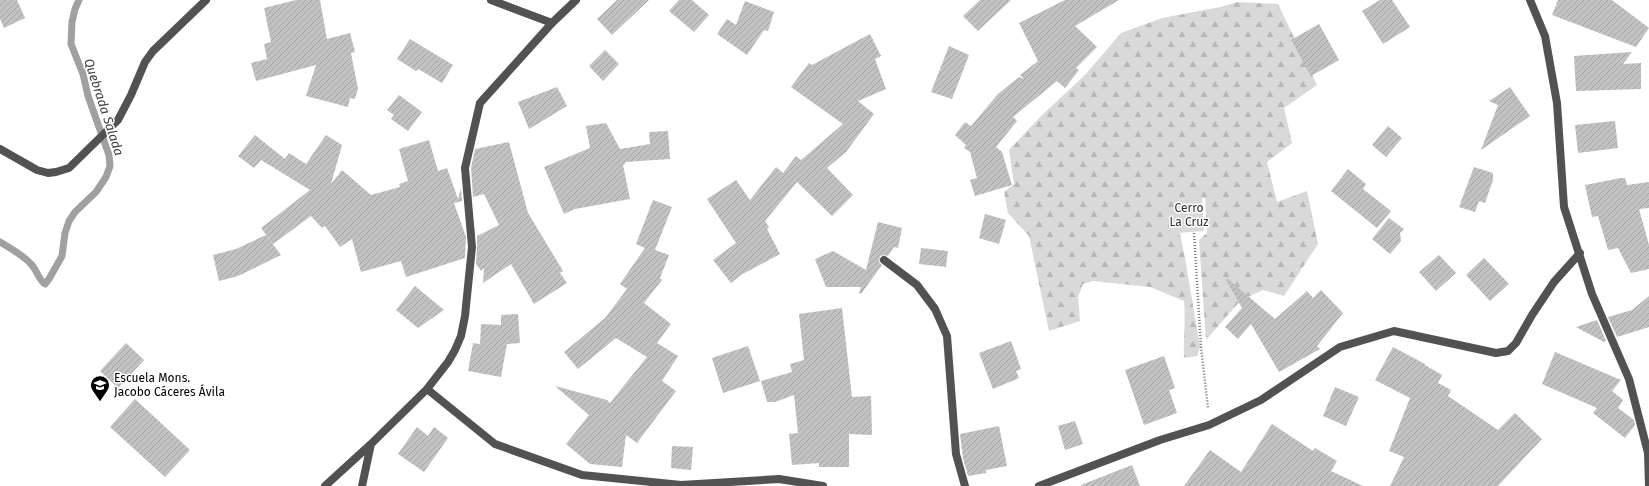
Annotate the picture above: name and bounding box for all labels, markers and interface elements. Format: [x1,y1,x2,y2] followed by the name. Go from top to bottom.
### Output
[81,56,127,158] water label: Quebrada Salada
[1170,201,1208,229] park label: Cerro La Cruz
[114,371,225,399] place label: Escuela Mons. Jacobo Cáceres Ávila
[89,374,111,402] school or university icon: Escuela Mons. Jacobo Cáceres Ávila

